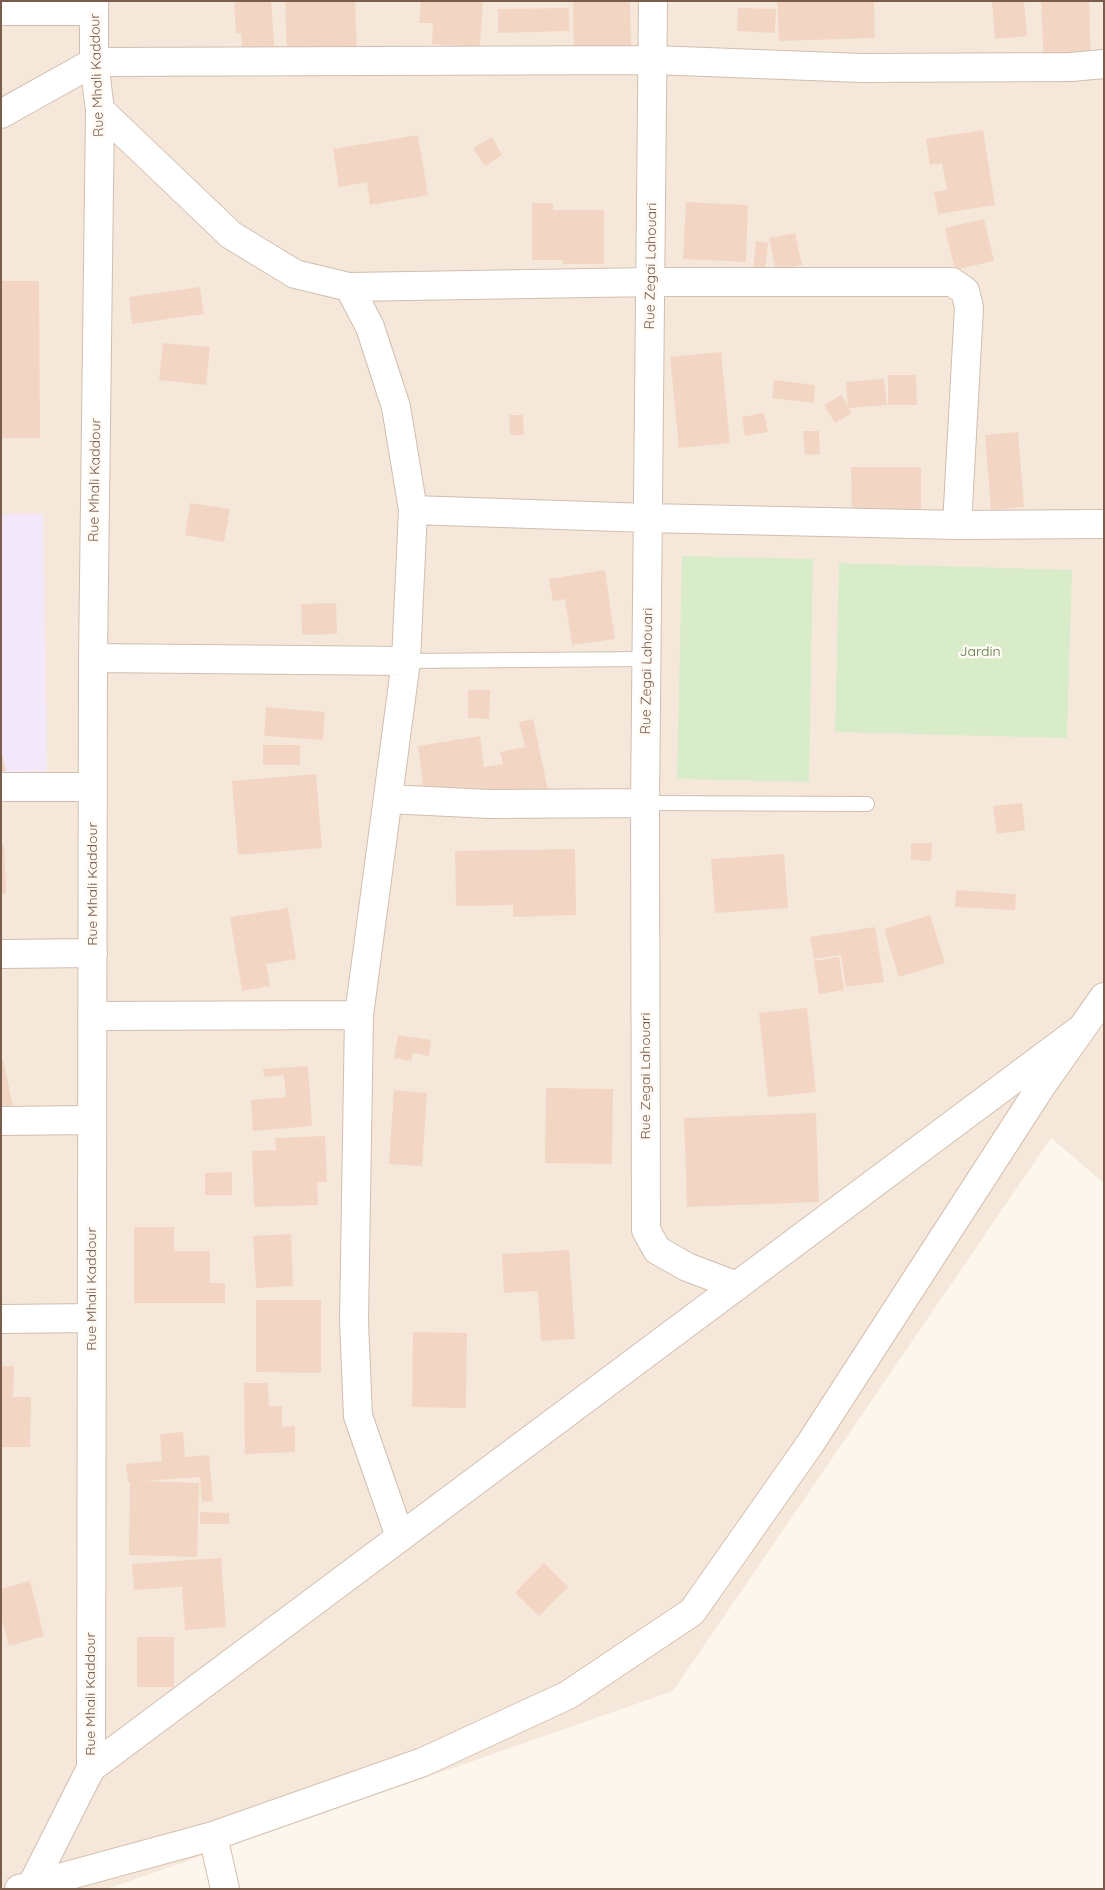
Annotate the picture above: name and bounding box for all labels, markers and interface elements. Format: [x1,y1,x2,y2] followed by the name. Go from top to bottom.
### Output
[86,13,108,137] street label: Rue Mhali Kaddour
[641,202,661,330] street label: Rue Zegai Lahouari
[86,418,104,542] street label: Rue Mhali Kaddour
[637,607,657,735] street label: Rue Zegai Lahouari
[959,644,1001,660] park label: Jardin
[85,822,101,946] street label: Rue Mhali Kaddour
[638,1013,654,1139] street label: Rue Zegai Lahouari
[84,1227,100,1351] street label: Rue Mhali Kaddour
[83,1632,99,1756] street label: Rue Mhali Kaddour

